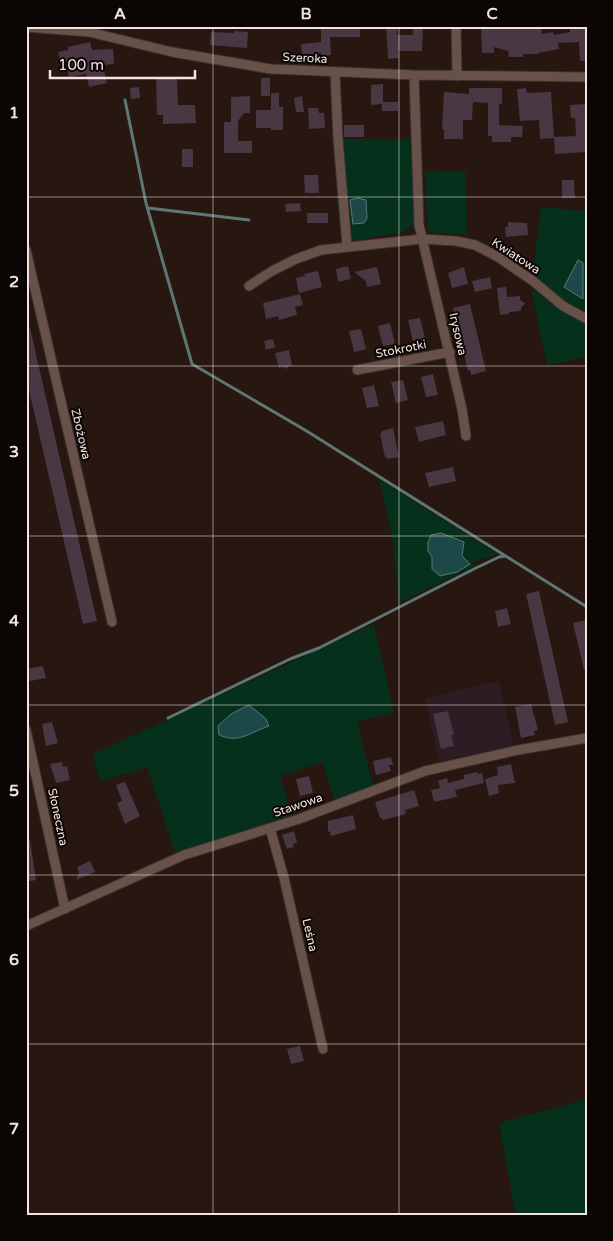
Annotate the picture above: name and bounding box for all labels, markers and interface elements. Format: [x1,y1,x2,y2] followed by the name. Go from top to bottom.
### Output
[114,4,126,24] text: A
[300,4,312,24] text: B
[486,4,498,24] text: C
[50,48,195,80] scale bar
[282,50,328,66] street label: Szeroka
[58,56,104,74] text: 100 m
[9,103,19,123] text: 1
[489,235,543,277] street label: Kwiatowa
[9,272,19,292] text: 2
[446,311,470,357] street label: Irysowa
[375,337,427,361] street label: Stokrotki
[68,407,94,461] street label: Zbożowa
[9,442,19,462] text: 3
[9,611,19,631] text: 4
[9,781,19,801] text: 5
[45,787,71,847] street label: Słoneczna
[272,790,324,820] street label: Stawowa
[299,917,321,953] street label: Leśna
[9,950,19,970] text: 6
[9,1119,19,1139] text: 7

